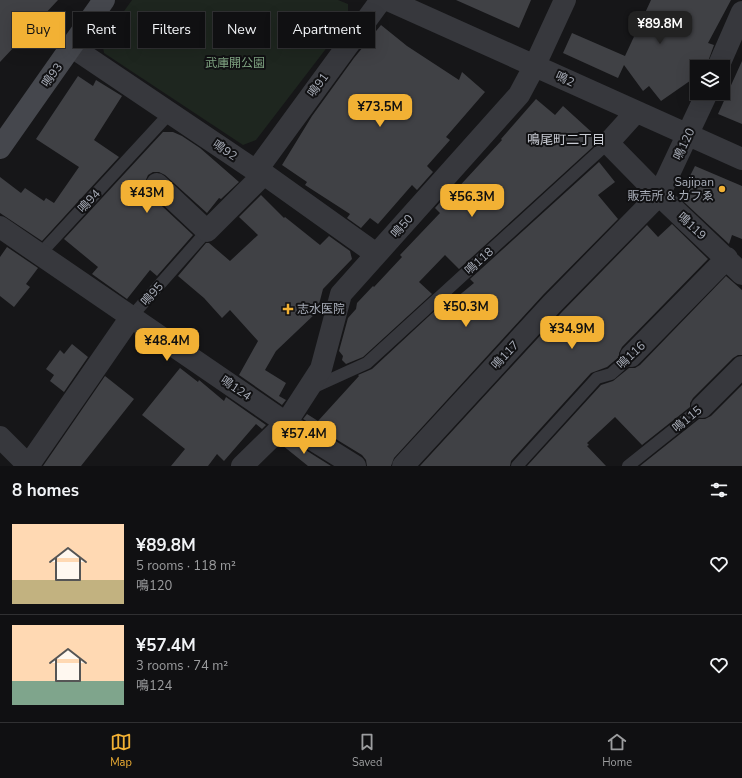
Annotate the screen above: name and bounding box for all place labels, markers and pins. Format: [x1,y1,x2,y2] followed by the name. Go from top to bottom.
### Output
[627,11,693,45] pin: ¥89.8M
[347,94,413,128] pin: ¥73.5M
[628,174,714,204] place label: Sajipan 販売所 & カフゑ
[123,180,171,214] pin: ¥43M
[439,184,505,218] pin: ¥56.3M
[717,184,727,194] marker: Sajipan 販売所 & カフゑ
[433,294,499,328] pin: ¥50.3M
[297,301,345,317] place label: 志水医院
[282,303,294,315] marker: 志水医院
[539,316,605,350] pin: ¥34.9M
[134,328,200,362] pin: ¥48.4M
[271,421,337,455] pin: ¥57.4M

